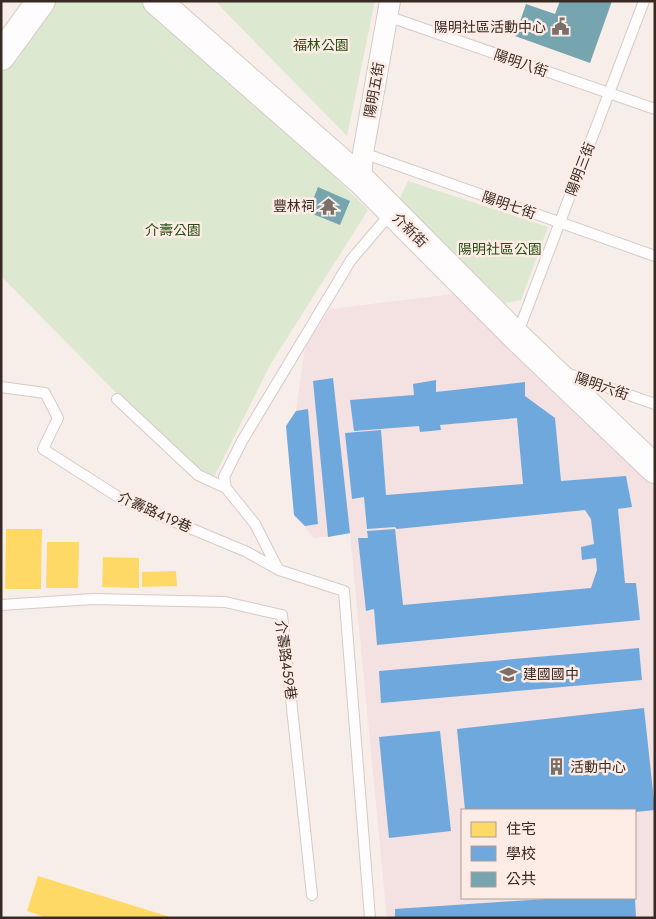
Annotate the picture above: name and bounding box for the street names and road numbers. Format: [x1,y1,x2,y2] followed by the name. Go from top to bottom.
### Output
[491,44,551,82] street label: 陽明八街
[359,61,389,119] street label: 陽明五街
[561,139,599,199] street label: 陽明三街
[479,186,539,224] street label: 陽明七街
[388,208,432,252] street label: 介新街
[572,367,632,405] street label: 陽明六街
[115,487,195,537] street label: 介壽路419巷
[271,619,301,701] street label: 介壽路459巷

